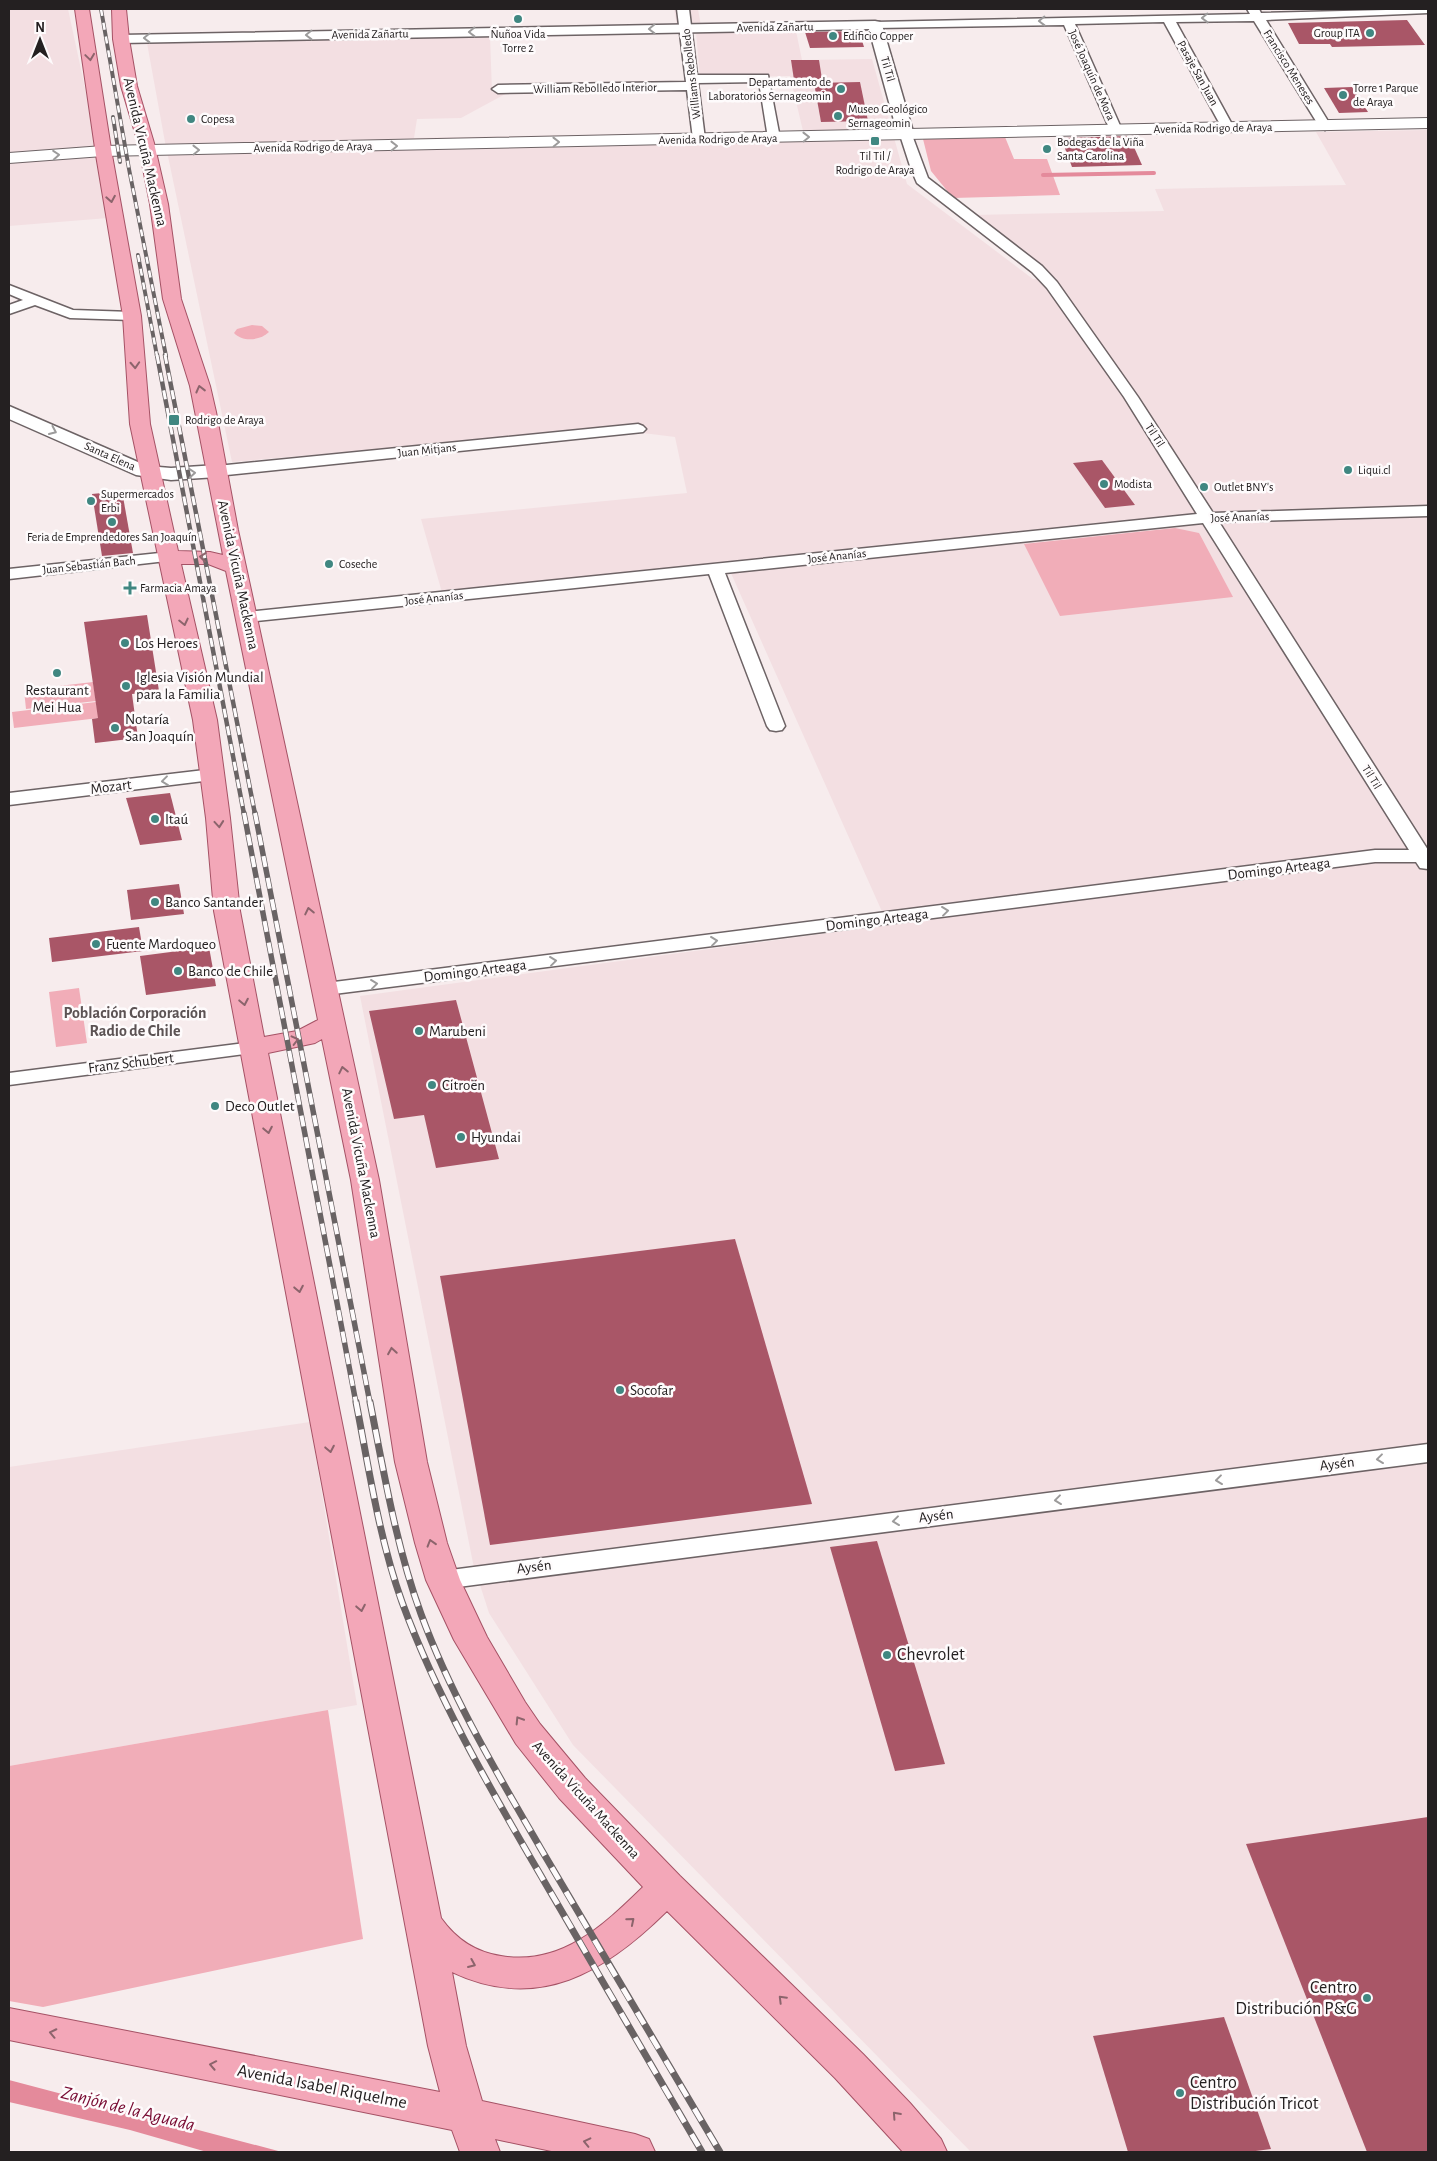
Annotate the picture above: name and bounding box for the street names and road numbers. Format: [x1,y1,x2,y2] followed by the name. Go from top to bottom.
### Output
[736,20,814,34] street label: Avenida Zañartu
[331,27,409,41] street label: Avenida Zañartu
[679,28,703,120] street label: Williams Rebolledo
[1067,28,1118,122] street label: José Joaquín de Mora
[1261,28,1317,106] street label: Francisco Meneses
[1174,38,1221,108] street label: Pasaje San Juan
[879,55,897,83] street label: Til Til
[121,76,169,228] street label: Avenida Vicuña Mackenna
[533,81,657,95] street label: William Rebolledo Interior
[1153,121,1273,136] street label: Avenida Rodrigo de Araya
[658,132,778,147] street label: Avenida Rodrigo de Araya
[253,140,373,155] street label: Avenida Rodrigo de Araya
[1143,421,1167,449] street label: Til Til
[83,439,138,473] street label: Santa Elena
[397,441,457,460] street label: Juan Mitjans
[215,499,261,651] street label: Avenida Vicuña Mackenna
[1210,510,1270,524] street label: José Ananías
[807,547,867,565] street label: José Ananías
[42,554,136,576] street label: Juan Sebastián Bach
[404,589,464,607] street label: José Ananías
[1360,763,1384,791] street label: Til Til
[90,777,133,797] street label: Mozart
[1227,855,1331,883] street label: Domingo Arteaga
[825,906,929,934] street label: Domingo Arteaga
[423,957,527,985] street label: Domingo Arteaga
[87,1050,175,1076] street label: Franz Schubert
[339,1087,383,1239] street label: Avenida Vicuña Mackenna
[1319,1454,1355,1474] street label: Aysén
[918,1506,954,1526] street label: Aysén
[516,1557,552,1577] street label: Aysén
[529,1738,643,1862] street label: Avenida Vicuña Mackenna
[236,2062,408,2112] street label: Avenida Isabel Riquelme

